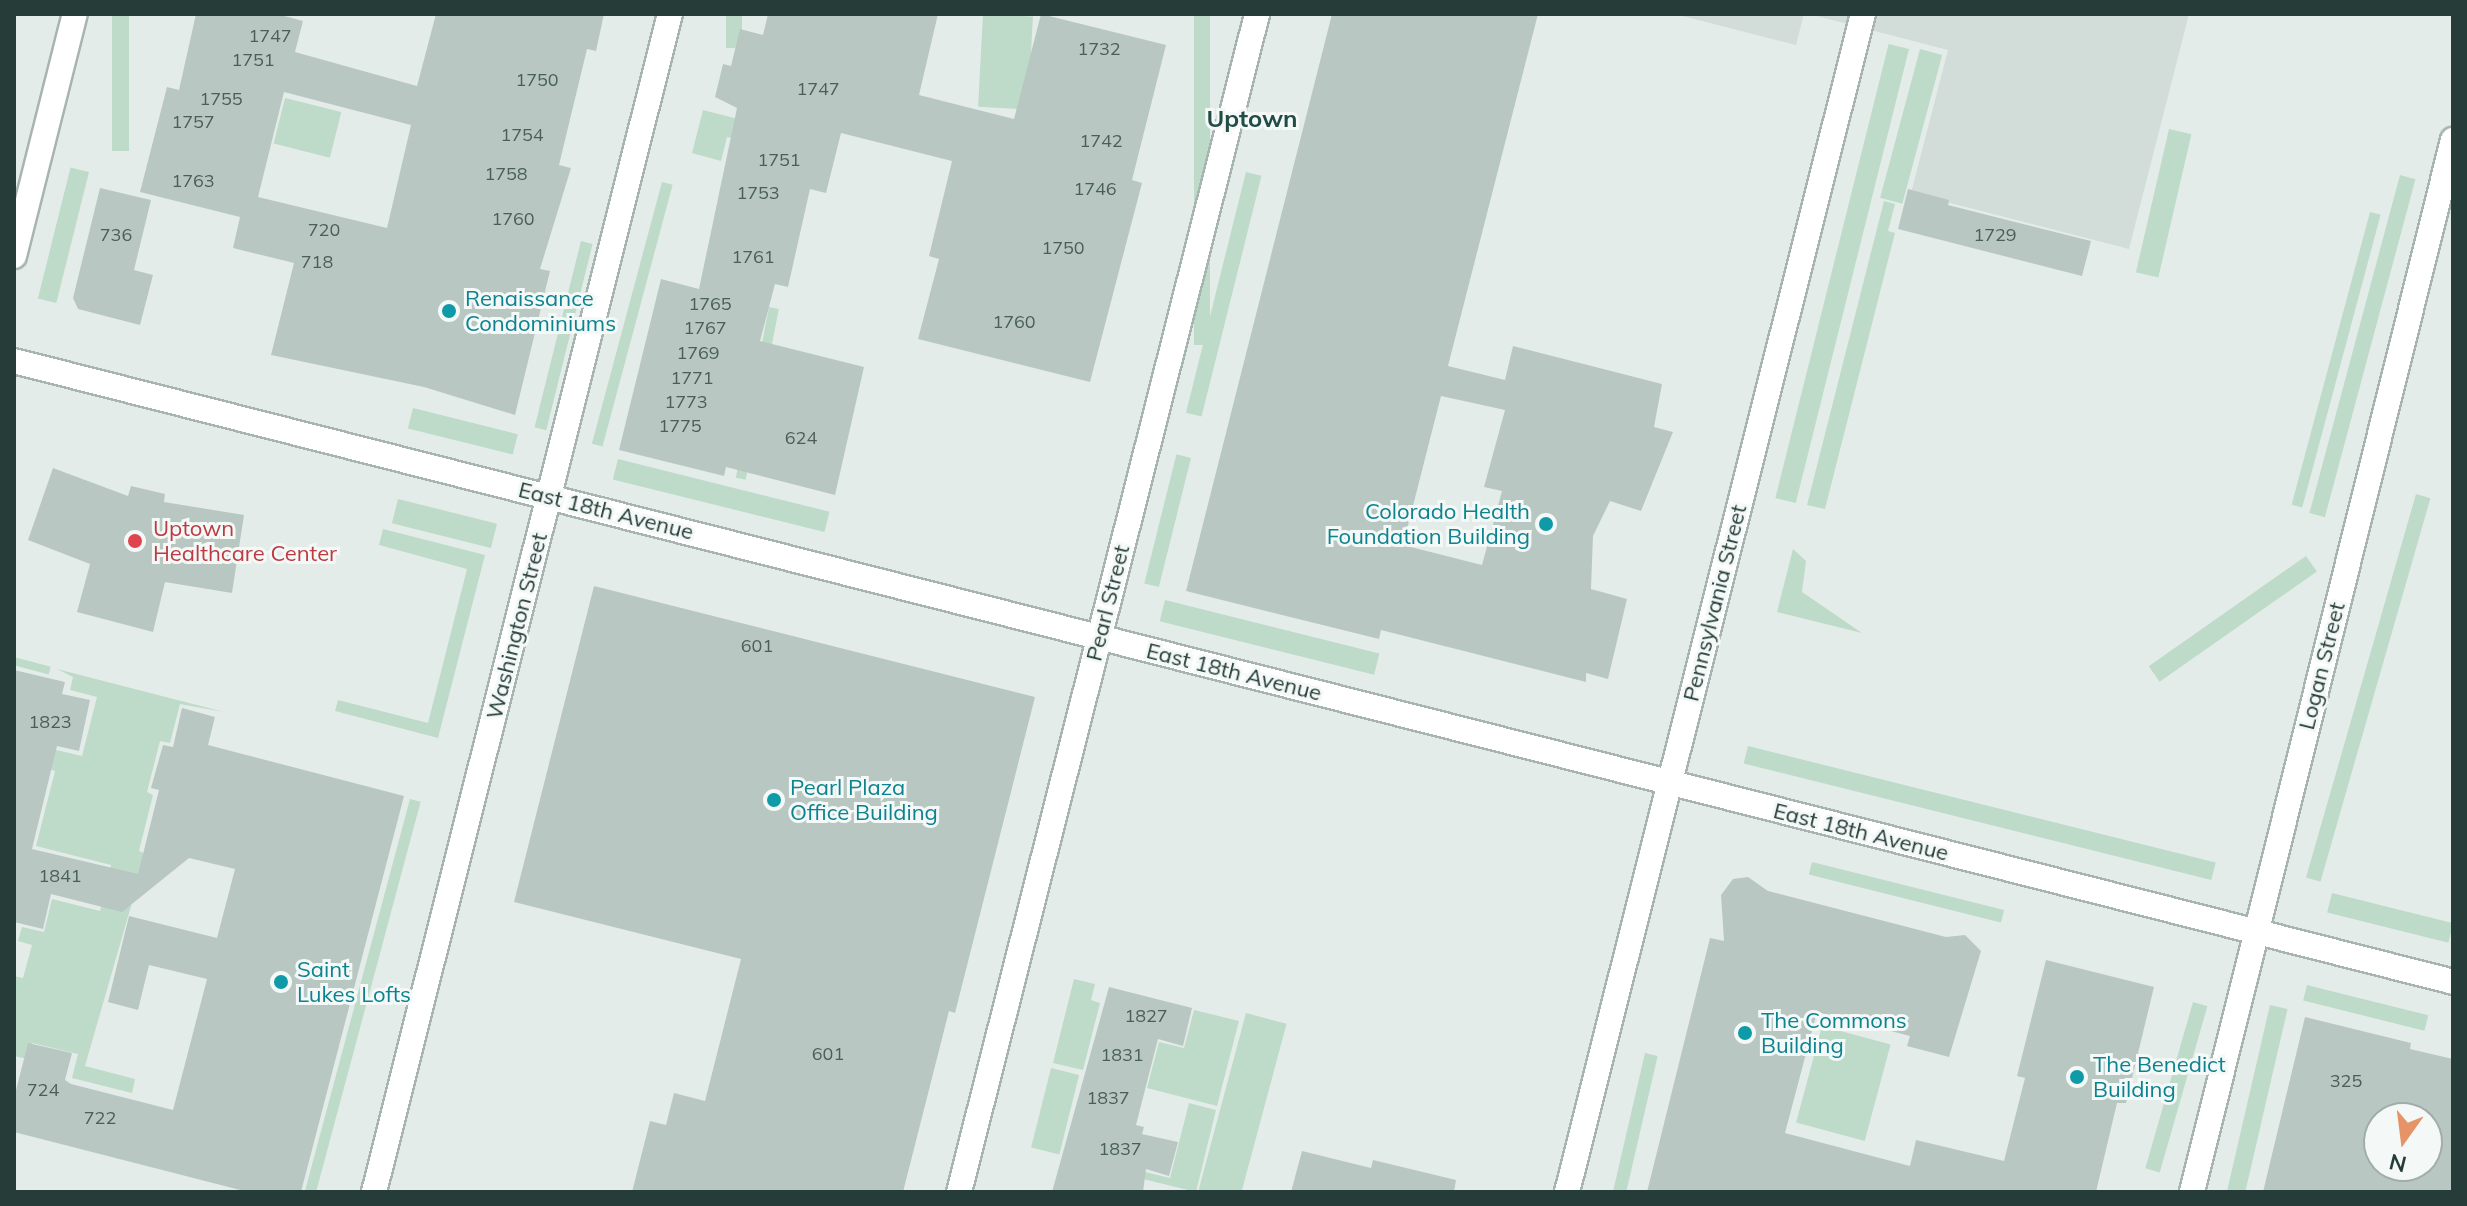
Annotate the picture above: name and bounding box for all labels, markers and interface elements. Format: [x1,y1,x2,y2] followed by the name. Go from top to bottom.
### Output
[248,25,292,47] house number: 1747
[1077,38,1121,60] house number: 1732
[231,49,275,71] house number: 1751
[515,69,559,91] house number: 1750
[796,78,840,100] house number: 1747
[199,88,243,110] house number: 1755
[1206,105,1298,133] district label: Uptown
[171,111,215,133] house number: 1757
[500,124,544,146] house number: 1754
[1079,130,1123,152] house number: 1742
[757,149,801,171] house number: 1751
[484,163,528,185] house number: 1758
[171,170,215,192] house number: 1763
[1073,178,1117,200] house number: 1746
[736,182,780,204] house number: 1753
[491,208,535,230] house number: 1760
[308,219,340,241] house number: 720
[100,224,132,246] house number: 736
[1973,224,2017,246] house number: 1729
[1041,237,1085,259] house number: 1750
[731,246,775,268] house number: 1761
[301,251,333,273] house number: 718
[465,285,616,336] place label: Renaissance Condominiums
[688,293,732,315] house number: 1765
[440,302,458,320] marker: Renaissance Condominiums
[992,311,1036,333] house number: 1760
[683,317,727,339] house number: 1767
[676,342,720,364] house number: 1769
[670,367,714,389] house number: 1771
[664,391,708,413] house number: 1773
[658,415,702,437] house number: 1775
[785,427,817,449] house number: 624
[516,476,696,546] street label: East 18th Avenue
[1327,498,1530,550] place label: Colorado Health Foundation Building
[1678,502,1752,704] street label: Pennsylvania Street
[153,515,337,566] place label: Uptown Healthcare Center
[1537,515,1555,533] marker: Colorado Health Foundation Building
[124,530,146,552] marker: Uptown Healthcare Center
[481,530,553,722] street label: Washington Street
[1081,542,1135,664] street label: Pearl Street
[2293,600,2351,732] street label: Logan Street
[741,635,773,657] house number: 601
[1144,637,1324,707] street label: East 18th Avenue
[28,711,72,733] house number: 1823
[790,774,938,826] place label: Pearl Plaza Office Building
[765,791,783,809] marker: Pearl Plaza Office Building
[1771,797,1951,867] street label: East 18th Avenue
[38,865,82,887] house number: 1841
[297,956,411,1008] place label: Saint Lukes Lofts
[272,973,290,991] marker: Saint Lukes Lofts
[1124,1005,1168,1027] house number: 1827
[1761,1007,1907,1058] place label: The Commons Building
[1736,1024,1754,1042] marker: The Commons Building
[812,1043,844,1065] house number: 601
[1100,1044,1144,1066] house number: 1831
[2093,1051,2226,1102] place label: The Benedict Building
[2068,1068,2086,1086] marker: The Benedict Building
[2330,1070,2362,1092] house number: 325
[27,1079,59,1101] house number: 724
[1086,1087,1130,1109] house number: 1837
[2363,1102,2443,1182] north arrow
[84,1107,116,1129] house number: 722
[1098,1138,1142,1160] house number: 1837
[2386,1148,2409,1179] text: N

